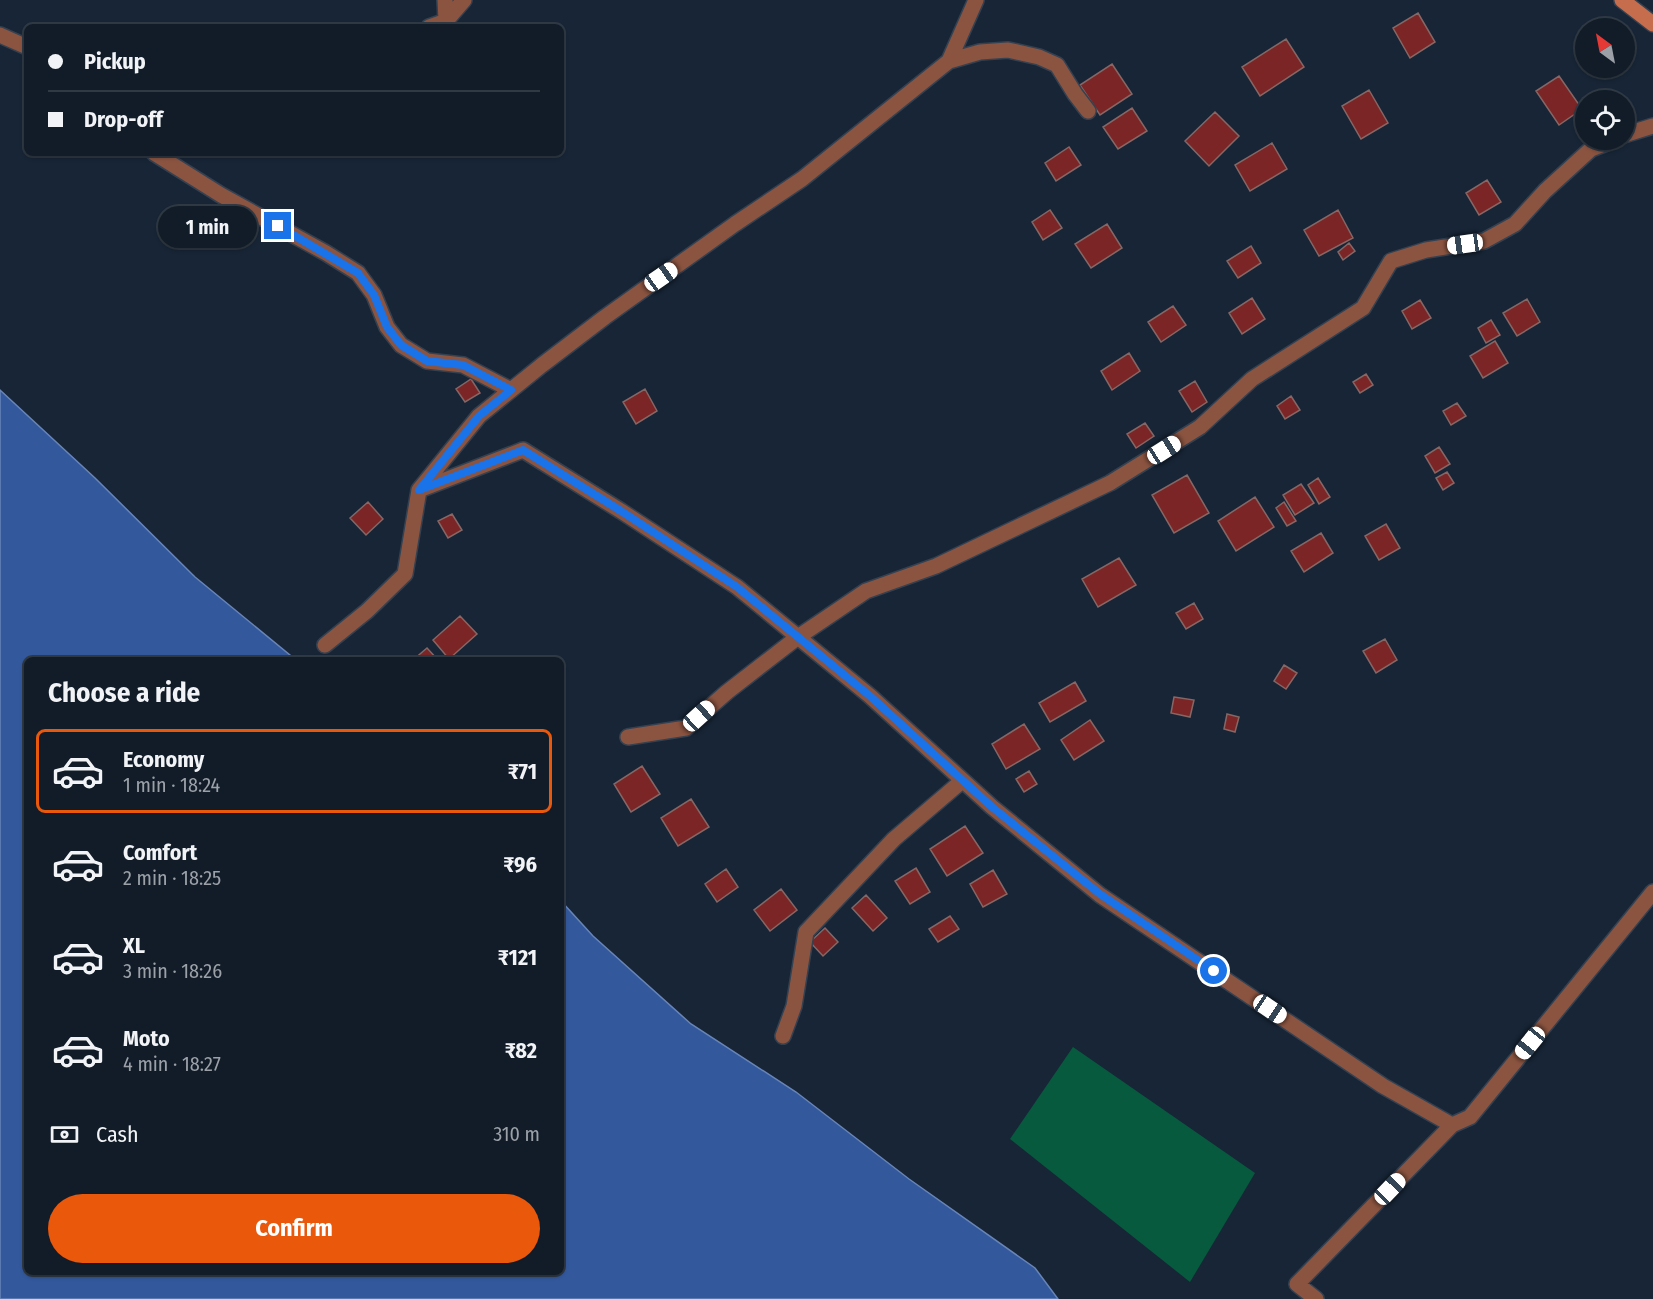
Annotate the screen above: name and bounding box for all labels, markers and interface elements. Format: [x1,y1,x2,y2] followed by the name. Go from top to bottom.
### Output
[1575,18,1635,78] north arrow
[1575,18,1635,150] map controls
[84,48,146,75] text: Pickup
[1575,90,1635,150] button: locate
[84,106,163,133] text: Drop-off
[158,205,257,247] callout: 1 min
[264,212,291,239] route end
[186,215,229,239] text: 1 min
[1446,233,1484,255] car
[641,259,681,295] car
[1144,433,1184,467] car
[48,677,200,709] text: Choose a ride
[680,697,718,735] car
[51,744,105,798] icon: car
[123,746,204,773] text: Economy
[508,758,537,785] text: ₹71
[123,773,220,797] text: 1 min · 18:24
[51,837,105,891] icon: car
[123,839,197,866] text: Comfort
[503,851,537,878] text: ₹96
[123,866,221,890] text: 2 min · 18:25
[51,930,105,984] icon: car
[123,932,145,959] text: XL
[498,944,537,971] text: ₹121
[1200,957,1227,984] route start
[123,959,222,983] text: 3 min · 18:26
[1250,991,1290,1027] car
[51,1023,105,1077] icon: car
[1512,1023,1548,1063] car
[123,1025,170,1052] text: Moto
[505,1037,537,1064] text: ₹82
[123,1052,221,1076] text: 4 min · 18:27
[48,1118,81,1151] icon: cash
[96,1121,139,1148] text: Cash
[493,1122,540,1146] text: 310 m
[1371,1170,1409,1208] car
[48,1194,540,1263] button: Confirm

